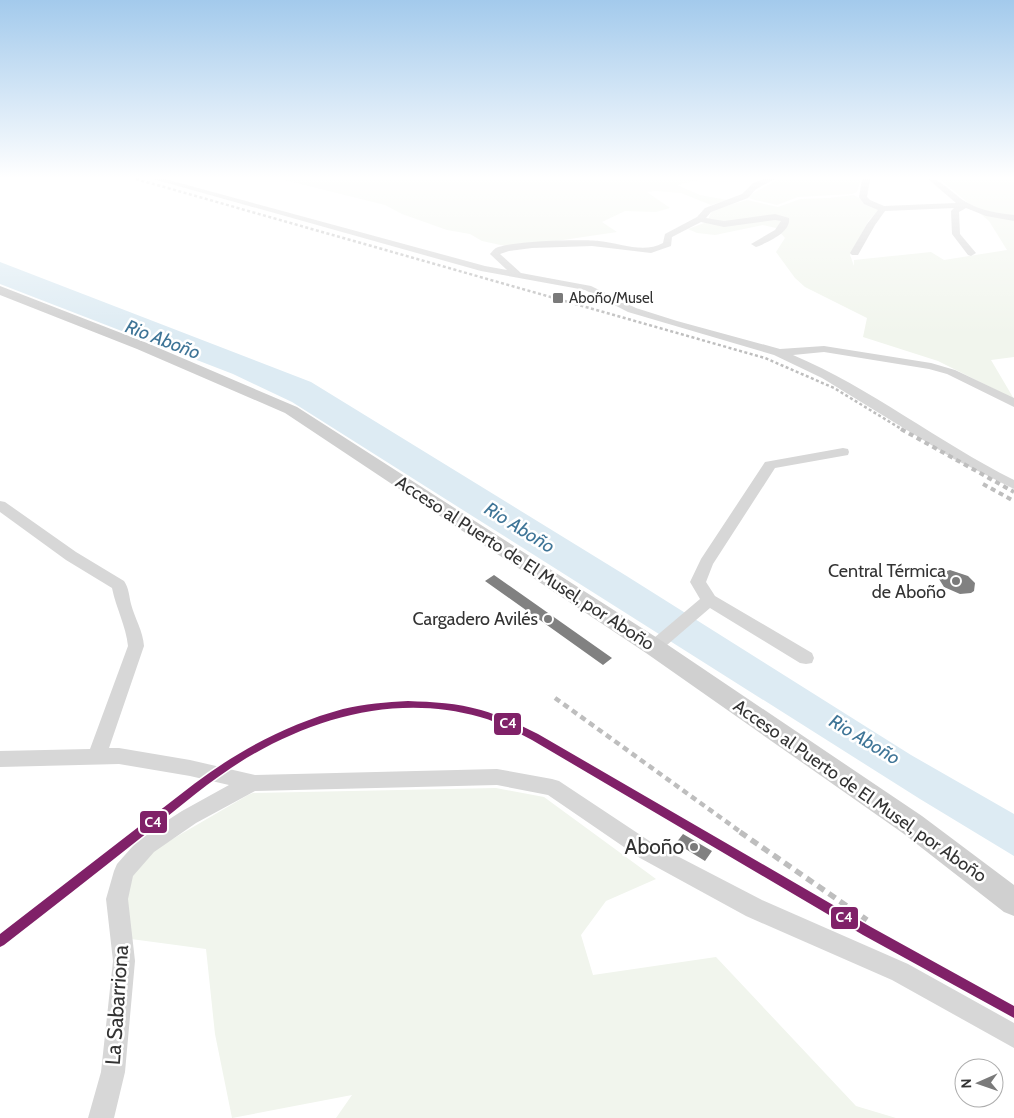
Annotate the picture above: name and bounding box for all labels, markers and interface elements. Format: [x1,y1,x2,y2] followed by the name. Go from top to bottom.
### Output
[569,289,654,307] place label: Aboño/Musel
[551,291,565,305] marker: Aboño/Musel
[122,315,204,364] water label: Rio Aboño
[392,471,658,655] street label: Acceso al Puerto de El Musel, por Aboño
[480,497,559,558] water label: Rio Aboño
[828,560,946,603] place label: Central Térmica de Aboño
[950,575,962,587] marker: Central Térmica de Aboño
[413,608,538,630] place label: Cargadero Avilés
[542,613,554,625] marker: Cargadero Avilés
[729,695,991,887] street label: Acceso al Puerto de El Musel, por Aboño
[825,709,904,770] water label: Rio Aboño
[493,712,522,736] line badge: C4
[499,714,517,732] text: C4
[139,810,168,834] line badge: C4
[144,813,162,831] text: C4
[625,834,684,859] place label: Aboño
[688,841,700,853] marker: Aboño
[830,906,859,930] line badge: C4
[835,908,853,926] text: C4
[100,944,133,1066] street label: La Sabarriona
[954,1058,1004,1108] north arrow
[957,1078,975,1089] text: N

